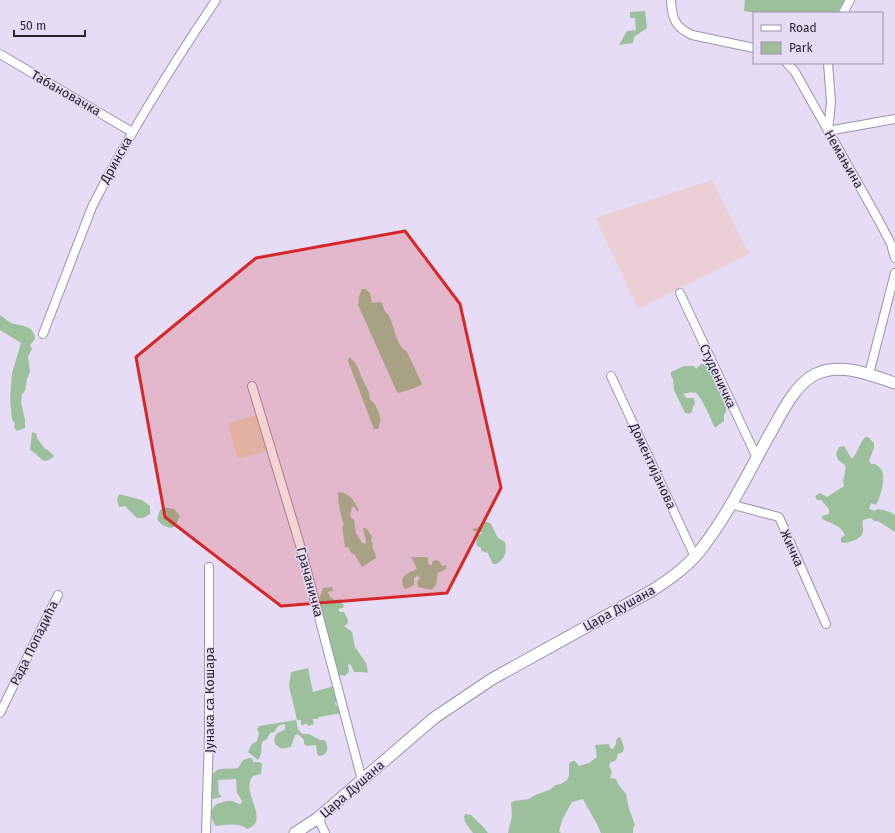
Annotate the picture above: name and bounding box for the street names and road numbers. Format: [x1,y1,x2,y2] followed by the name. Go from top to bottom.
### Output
[28,67,104,119] street label: Табановачка
[821,127,867,191] street label: Немањина
[97,134,135,187] street label: Дринска
[697,341,739,411] street label: Студеничка
[626,420,679,511] street label: Доментијанова
[777,527,807,569] street label: Жичка
[293,545,327,619] street label: Грачаничка
[580,582,658,634] street label: Цара Душана
[7,598,61,688] street label: Рада Попадића
[202,647,217,753] street label: Јунака са Кошара
[317,757,387,821] street label: Цара Душана

